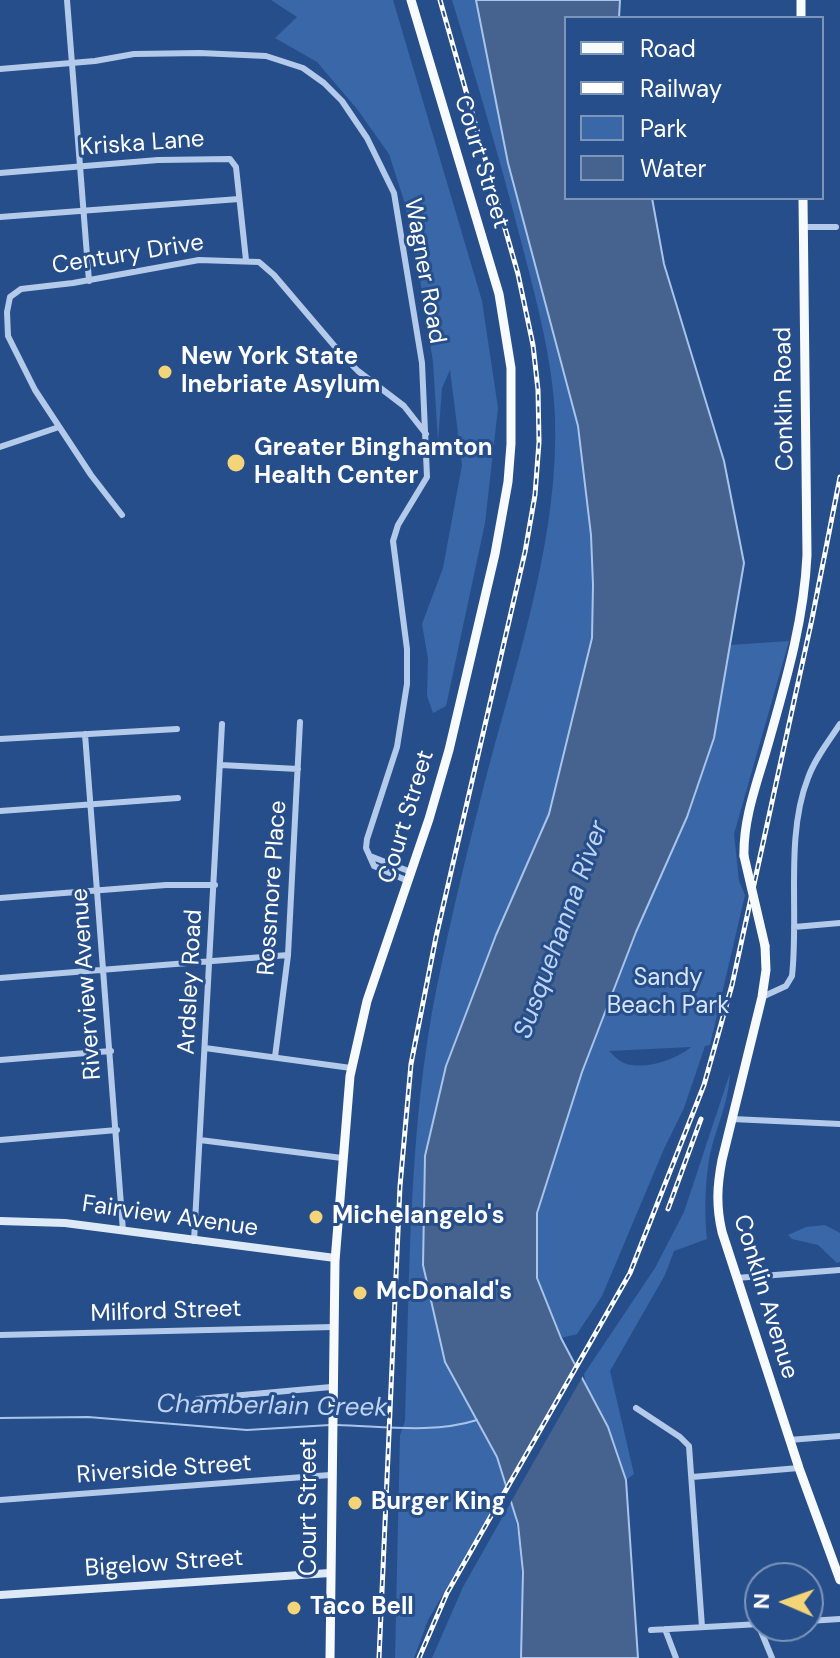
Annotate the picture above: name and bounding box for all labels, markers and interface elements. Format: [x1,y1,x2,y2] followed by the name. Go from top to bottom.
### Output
[564,16,824,200] legend
[640,33,696,64] text: Road
[640,73,722,104] text: Railway
[447,92,515,232] street label: Court Street
[640,113,687,144] text: Park
[79,125,205,163] street label: Kriska Lane
[640,153,706,184] text: Water
[397,196,451,346] street label: Wagner Road
[50,229,206,281] street label: Century Drive
[769,327,801,471] street label: Conklin Road
[181,344,380,400] place label: New York State Inebriate Asylum
[156,363,174,381] marker: New York State Inebriate Asylum
[254,435,493,491] place label: Greater Binghamton Health Center
[225,452,247,474] marker: Greater Binghamton Health Center
[373,747,441,887] street label: Court Street
[253,799,293,977] street label: Rossmore Place
[508,817,616,1043] water label: Susquehanna River
[66,887,108,1081] street label: Riverview Avenue
[173,909,209,1055] street label: Ardsley Road
[607,965,729,1021] park label: Sandy Beach Park
[80,1190,260,1244] street label: Fairview Avenue
[332,1203,505,1231] place label: Michelangelo's
[307,1208,325,1226] marker: Michelangelo's
[726,1211,804,1383] street label: Conklin Avenue
[376,1279,512,1307] place label: McDonald's
[351,1284,369,1302] marker: McDonald's
[90,1295,242,1329] street label: Milford Street
[156,1389,388,1425] water label: Chamberlain Creek
[296,1438,324,1576] street label: Court Street
[75,1450,253,1490] street label: Riverside Street
[371,1489,506,1517] place label: Burger King
[346,1494,364,1512] marker: Burger King
[84,1544,244,1584] street label: Bigelow Street
[744,1562,824,1642] north arrow
[747,1593,776,1610] text: N
[310,1594,414,1622] place label: Taco Bell
[285,1599,303,1617] marker: Taco Bell

